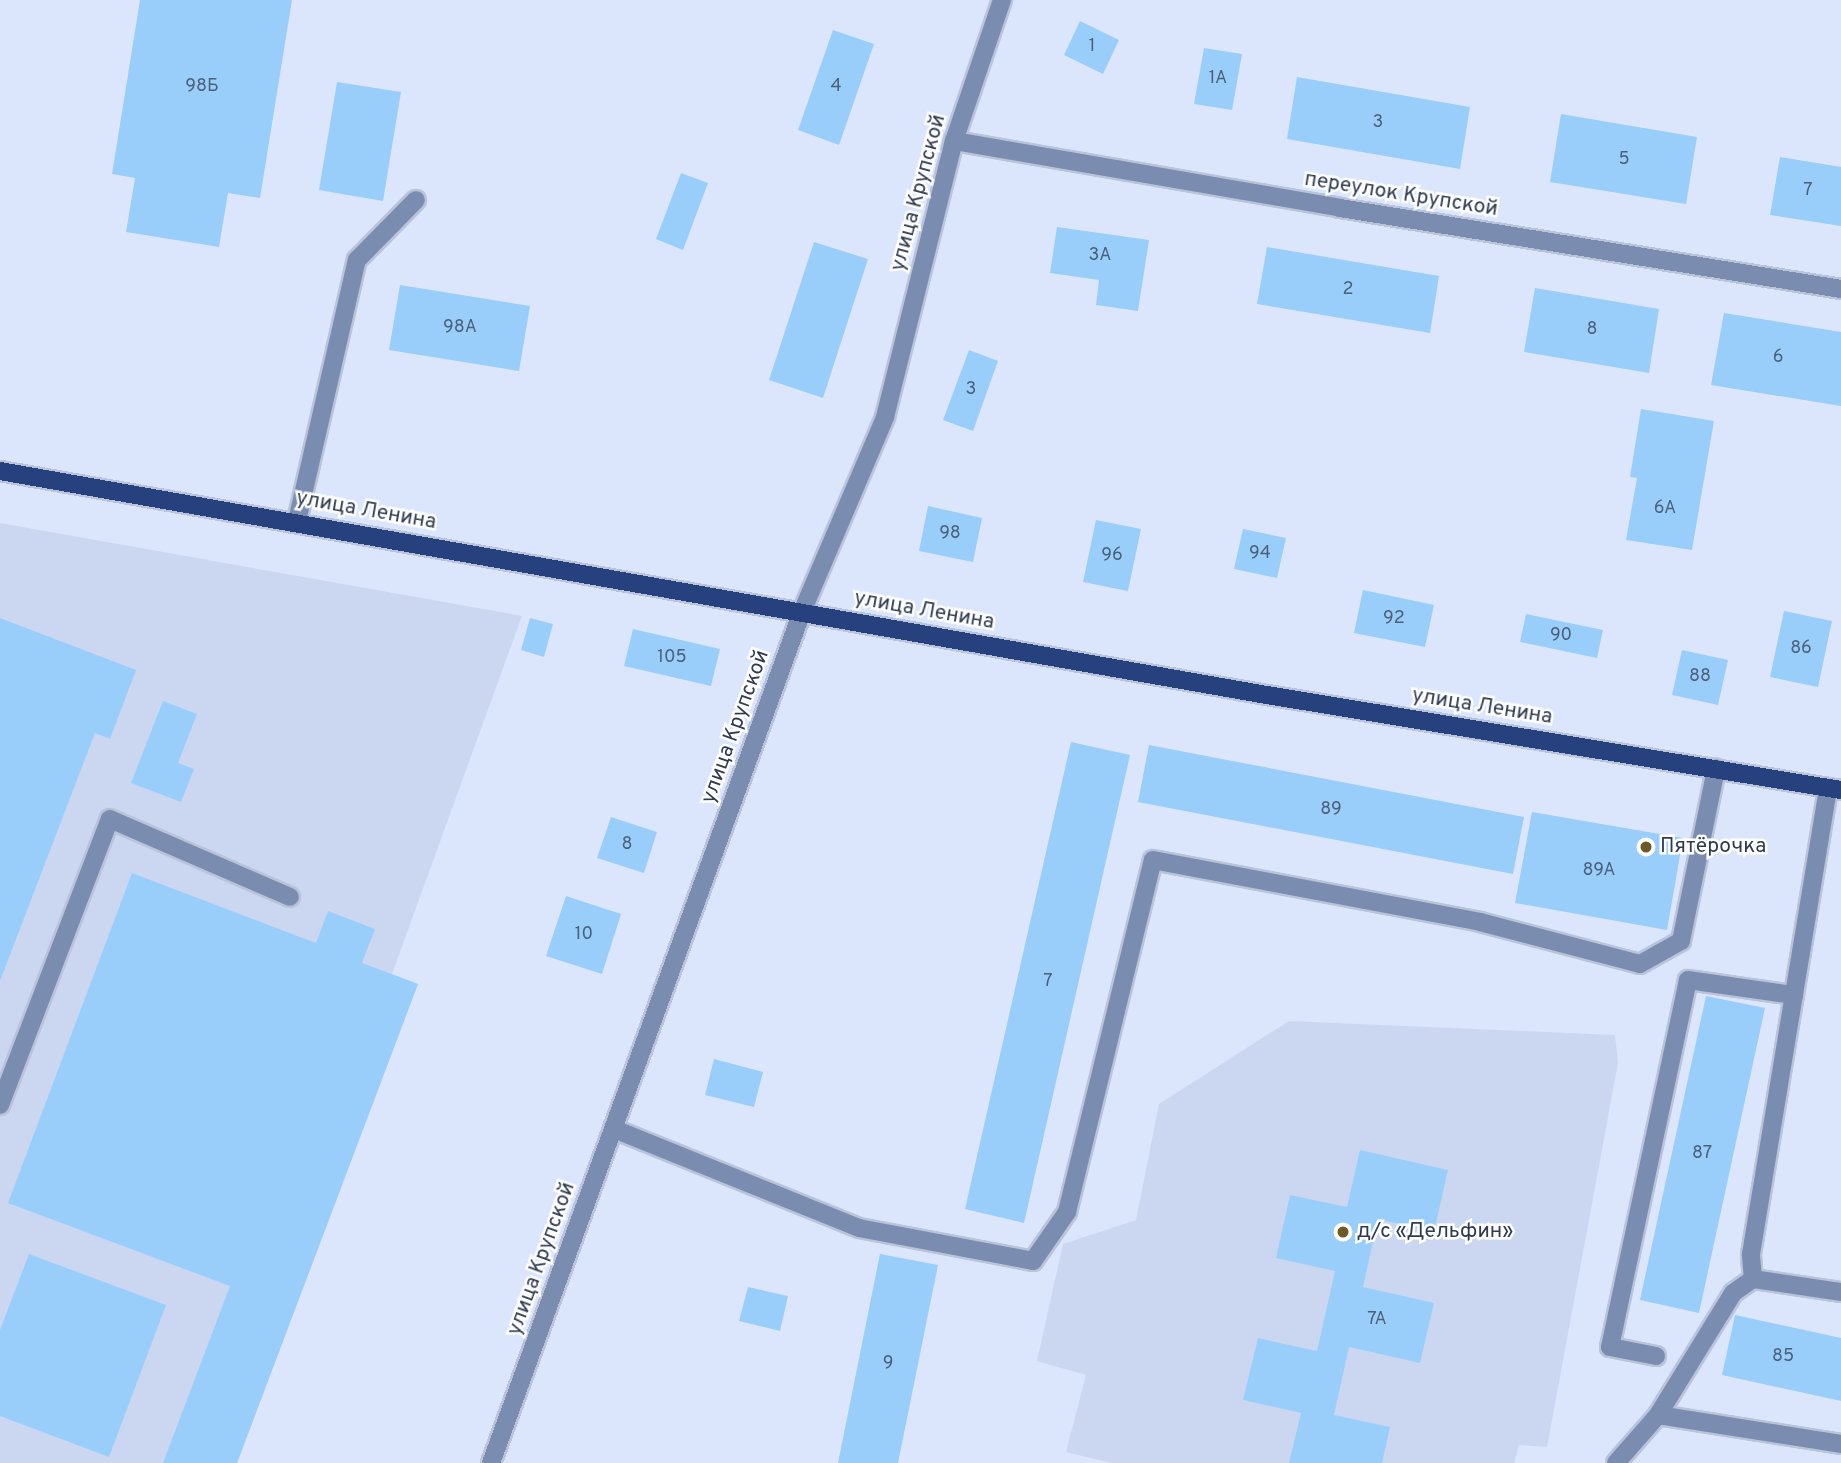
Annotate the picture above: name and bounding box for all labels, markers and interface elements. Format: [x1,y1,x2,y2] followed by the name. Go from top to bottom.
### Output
[1089,36,1095,58] house number: 1
[1209,68,1227,90] house number: 1А
[185,76,219,98] house number: 98Б
[830,76,842,98] house number: 4
[886,112,952,274] street label: улица Крупской
[1373,112,1383,134] house number: 3
[1618,149,1630,171] house number: 5
[1303,167,1499,223] street label: переулок Крупской
[1803,180,1813,202] house number: 7
[1089,245,1111,267] house number: 3А
[1342,279,1354,301] house number: 2
[443,317,477,339] house number: 98А
[1587,319,1597,341] house number: 8
[1773,347,1783,369] house number: 6
[966,379,976,401] house number: 3
[294,486,438,536] street label: улица Ленина
[1654,498,1676,520] house number: 6А
[939,523,961,545] house number: 98
[1249,543,1271,565] house number: 94
[1101,545,1123,567] house number: 96
[852,586,996,636] street label: улица Ленина
[1383,608,1405,630] house number: 92
[1550,625,1572,647] house number: 90
[1790,638,1812,660] house number: 86
[657,647,687,669] house number: 105
[697,647,775,807] street label: улица Крупской
[1689,666,1711,688] house number: 88
[1410,683,1554,731] street label: улица Ленина
[1320,799,1342,821] house number: 89
[622,834,632,856] house number: 8
[1660,834,1766,860] place label: Пятёрочка
[1638,839,1654,855] marker: Пятёрочка
[1583,860,1615,882] house number: 89А
[575,924,593,946] house number: 10
[1043,971,1053,993] house number: 7
[1692,1143,1712,1165] house number: 87
[503,1179,581,1339] street label: улица Крупской
[1357,1219,1513,1245] place label: д/с «Дельфин»
[1335,1224,1351,1240] marker: д/с «Дельфин»
[1367,1309,1387,1331] house number: 7А
[1772,1346,1794,1368] house number: 85
[883,1353,893,1375] house number: 9

